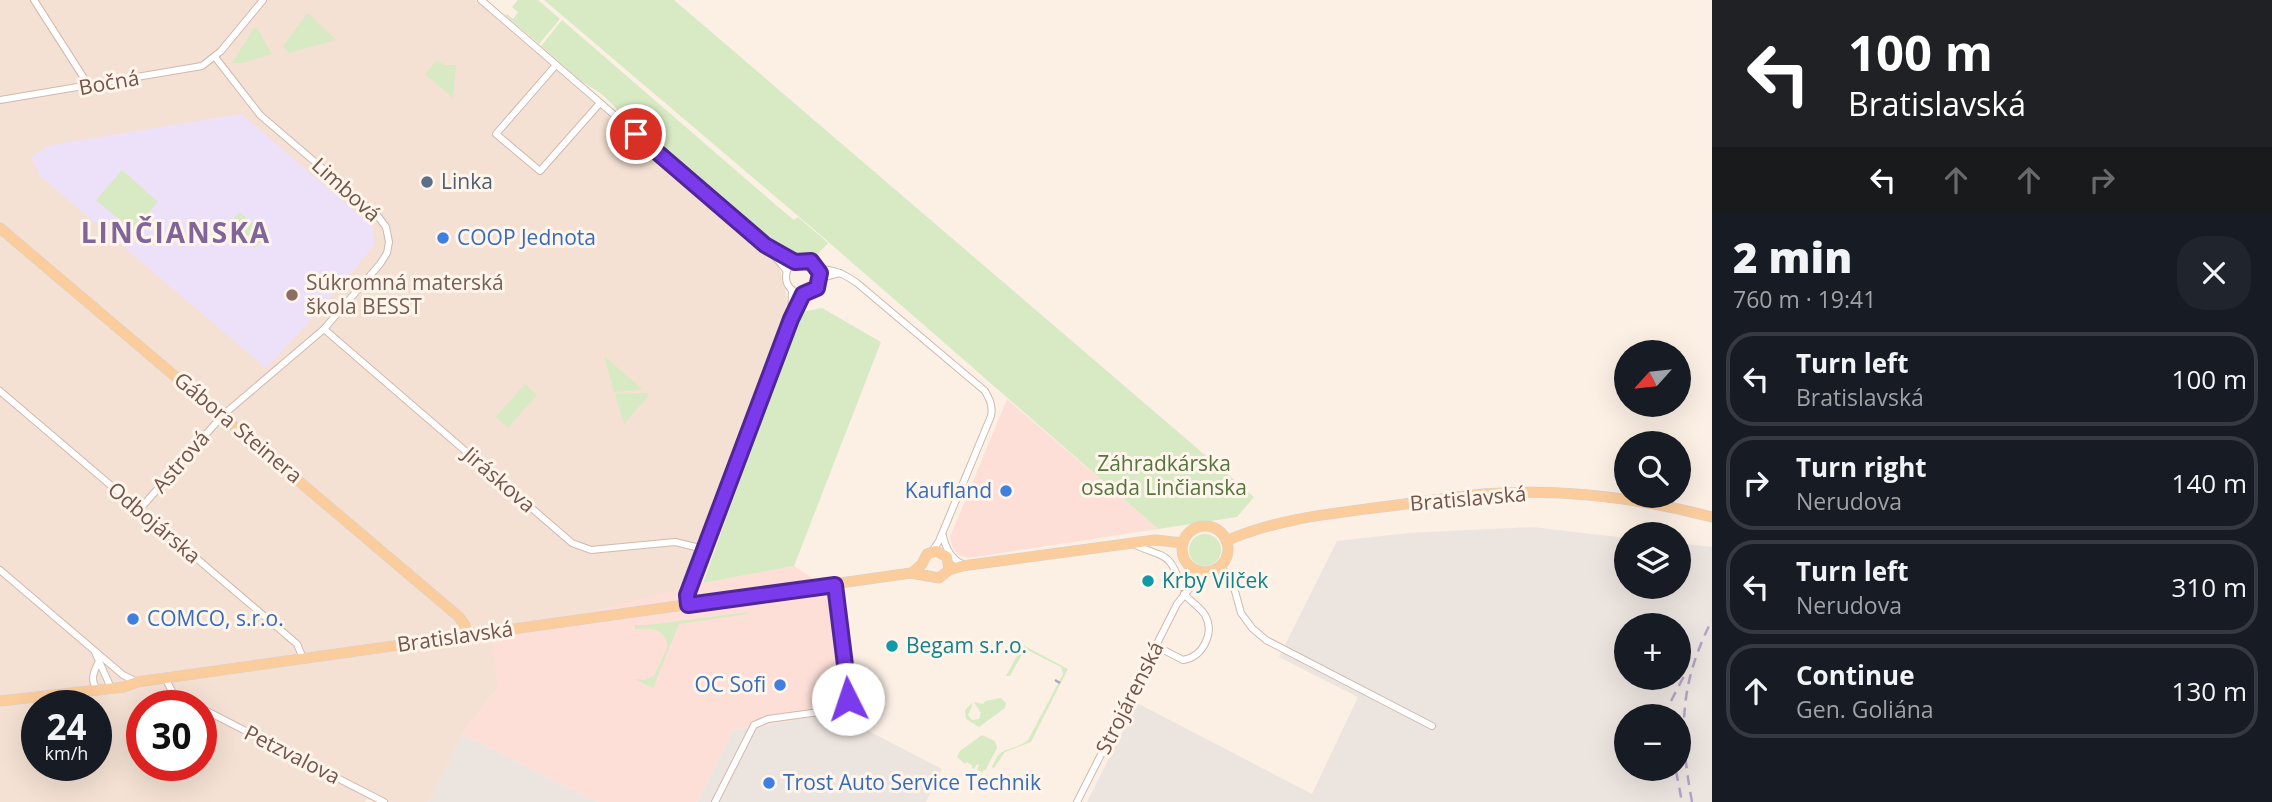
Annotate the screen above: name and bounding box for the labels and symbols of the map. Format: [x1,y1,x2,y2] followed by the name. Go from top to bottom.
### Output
[76,63,141,101] street label: Bočná
[606,104,666,164] pin
[306,151,387,228] street label: Limbová
[441,167,493,195] place label: Linka
[419,174,435,190] marker: Linka
[81,213,271,251] district label: LINČIANSKA
[457,223,596,251] place label: COOP Jednota
[435,230,451,246] marker: COOP Jednota
[306,268,504,320] place label: Súkromná materská škola BESST
[284,287,300,303] marker: Súkromná materská škola BESST
[1614,340,1690,416] north arrow
[169,365,309,489] street label: Gábora Steinera
[145,424,215,499] street label: Astrová
[456,439,542,518] street label: Jiráskova
[1081,449,1247,501] park label: Záhradkárska osada Linčianska
[102,475,207,569] street label: Odbojárska
[905,476,992,504] place label: Kaufland
[1409,479,1527,517] street label: Bratislavská
[998,483,1014,499] marker: Kaufland
[1162,566,1268,594] place label: Krby Vilček
[1140,573,1156,589] marker: Krby Vilček
[147,604,284,632] place label: COMCO, s.r.o.
[125,611,141,627] marker: COMCO, s.r.o.
[395,614,515,658] street label: Bratislavská
[906,631,1027,659] place label: Begam s.r.o.
[1089,636,1170,759] street label: Strojárenská
[884,638,900,654] marker: Begam s.r.o.
[811,662,885,736] position arrow
[694,670,766,698] place label: OC Sofi
[772,677,788,693] marker: OC Sofi
[126,690,217,781] speed limit sign: 30
[240,718,345,790] street label: Petzvalova
[783,768,1041,796] place label: Trost Auto Service Technik
[761,775,777,791] marker: Trost Auto Service Technik

